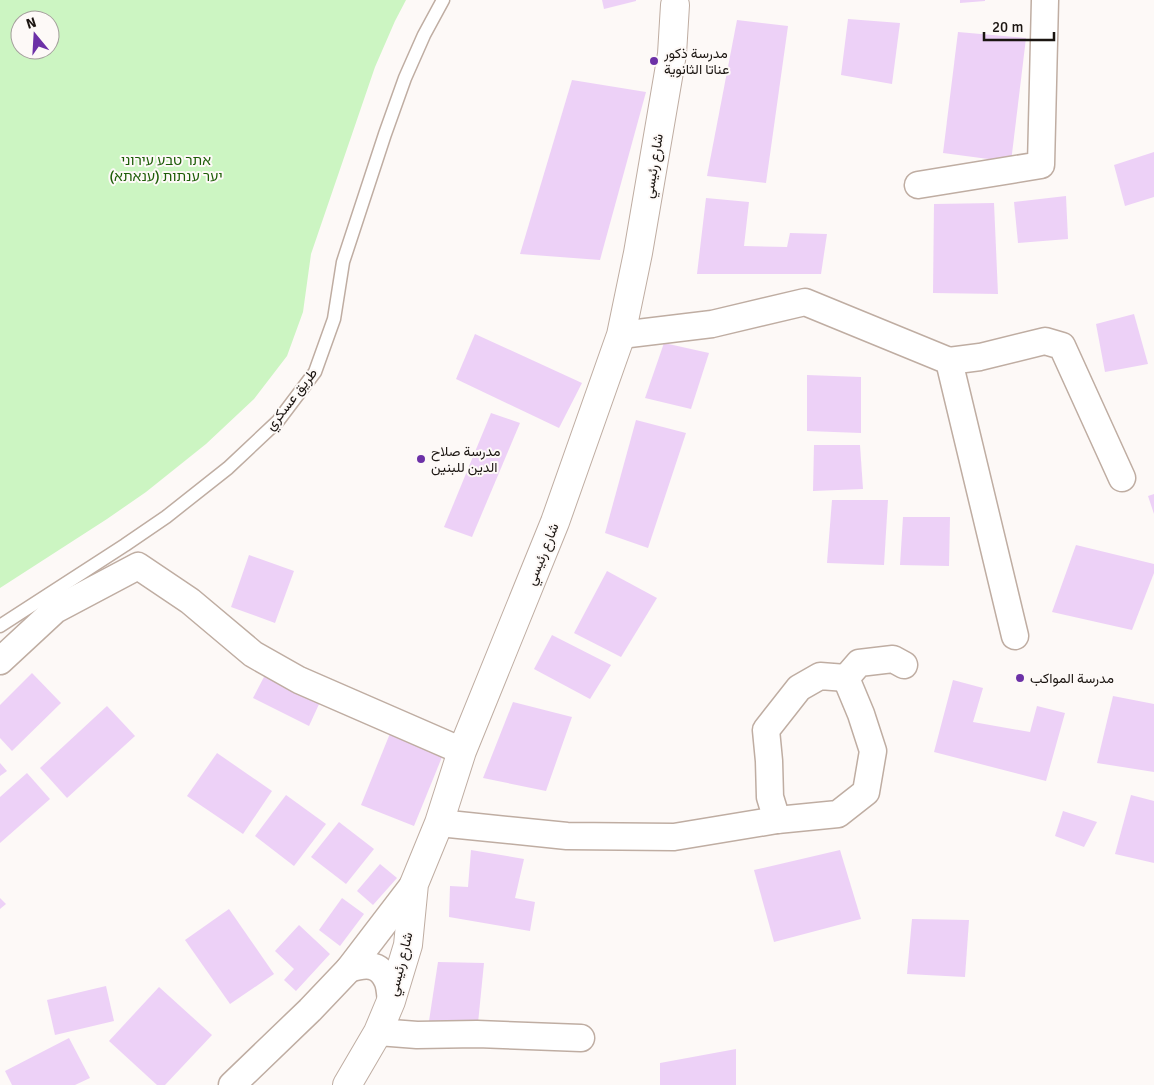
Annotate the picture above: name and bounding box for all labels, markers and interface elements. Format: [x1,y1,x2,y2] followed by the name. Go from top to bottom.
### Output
[10,10,60,60] north arrow
[984,10,1054,42] scale bar
[24,14,38,33] text: N
[992,18,1023,36] text: 20 m
[663,45,729,78] place label: مدرسة ذكور عناتا الثانوية
[648,55,660,67] marker: مدرسة ذكور عناتا الثانوية
[640,132,670,200] street label: شارع رئيسي
[109,152,223,185] park label: אתר טבע עירוני יער ענתות (ענאתא)
[262,365,323,436] street label: طريق عسكري
[431,443,501,476] place label: مدرسة صلاح الدين للبنين
[415,453,427,465] marker: مدرسة صلاح الدين للبنين
[522,521,565,589] street label: شارع رئيسي
[1030,670,1114,687] place label: مدرسة المواكب
[1014,672,1026,684] marker: مدرسة المواكب
[384,930,420,999] street label: شارع رئيسي

